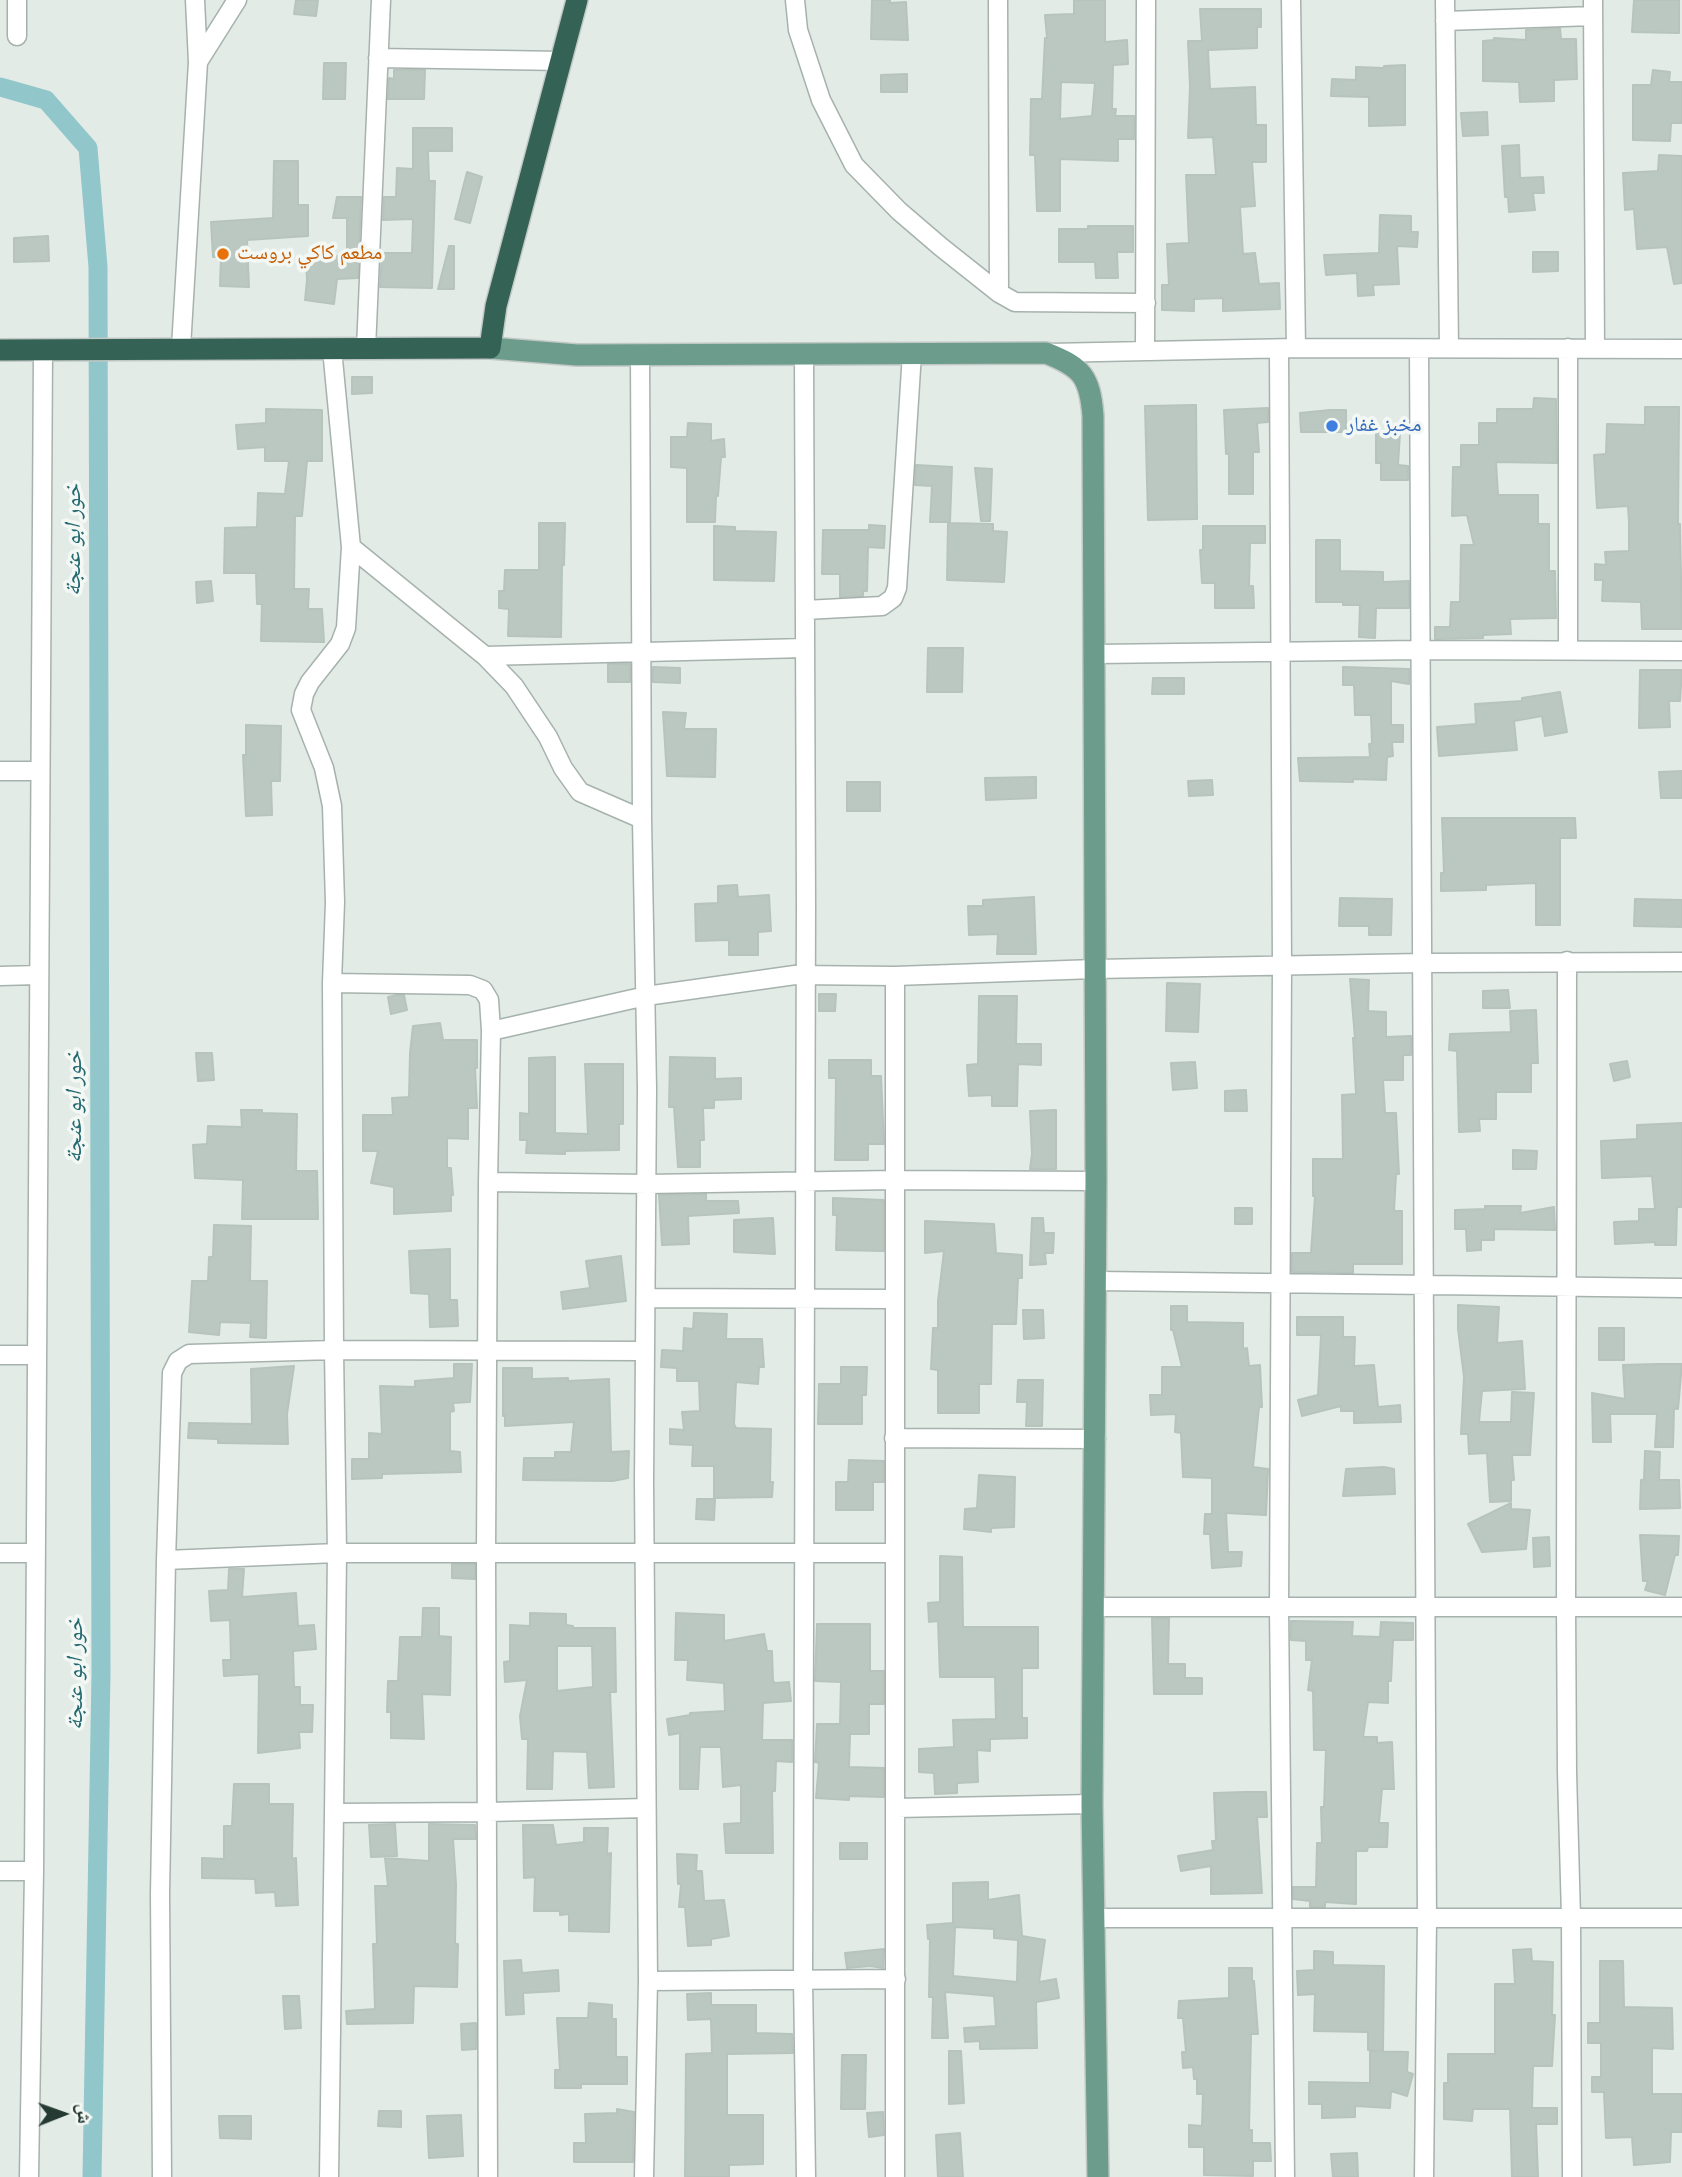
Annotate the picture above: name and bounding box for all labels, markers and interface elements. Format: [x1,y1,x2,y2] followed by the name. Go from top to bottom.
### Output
[237,241,382,267] place label: مطعم كاكي بروست
[215,246,231,262] marker: مطعم كاكي بروست
[1346,413,1422,439] place label: مخبز غفار
[1324,418,1340,434] marker: مخبز غفار
[60,484,88,596] water label: خور ابو عنجة
[61,1051,89,1163] water label: خور ابو عنجة
[62,1618,90,1730] water label: خور ابو عنجة
[28,2079,98,2149] north arrow
[73,2103,96,2124] text: ش

